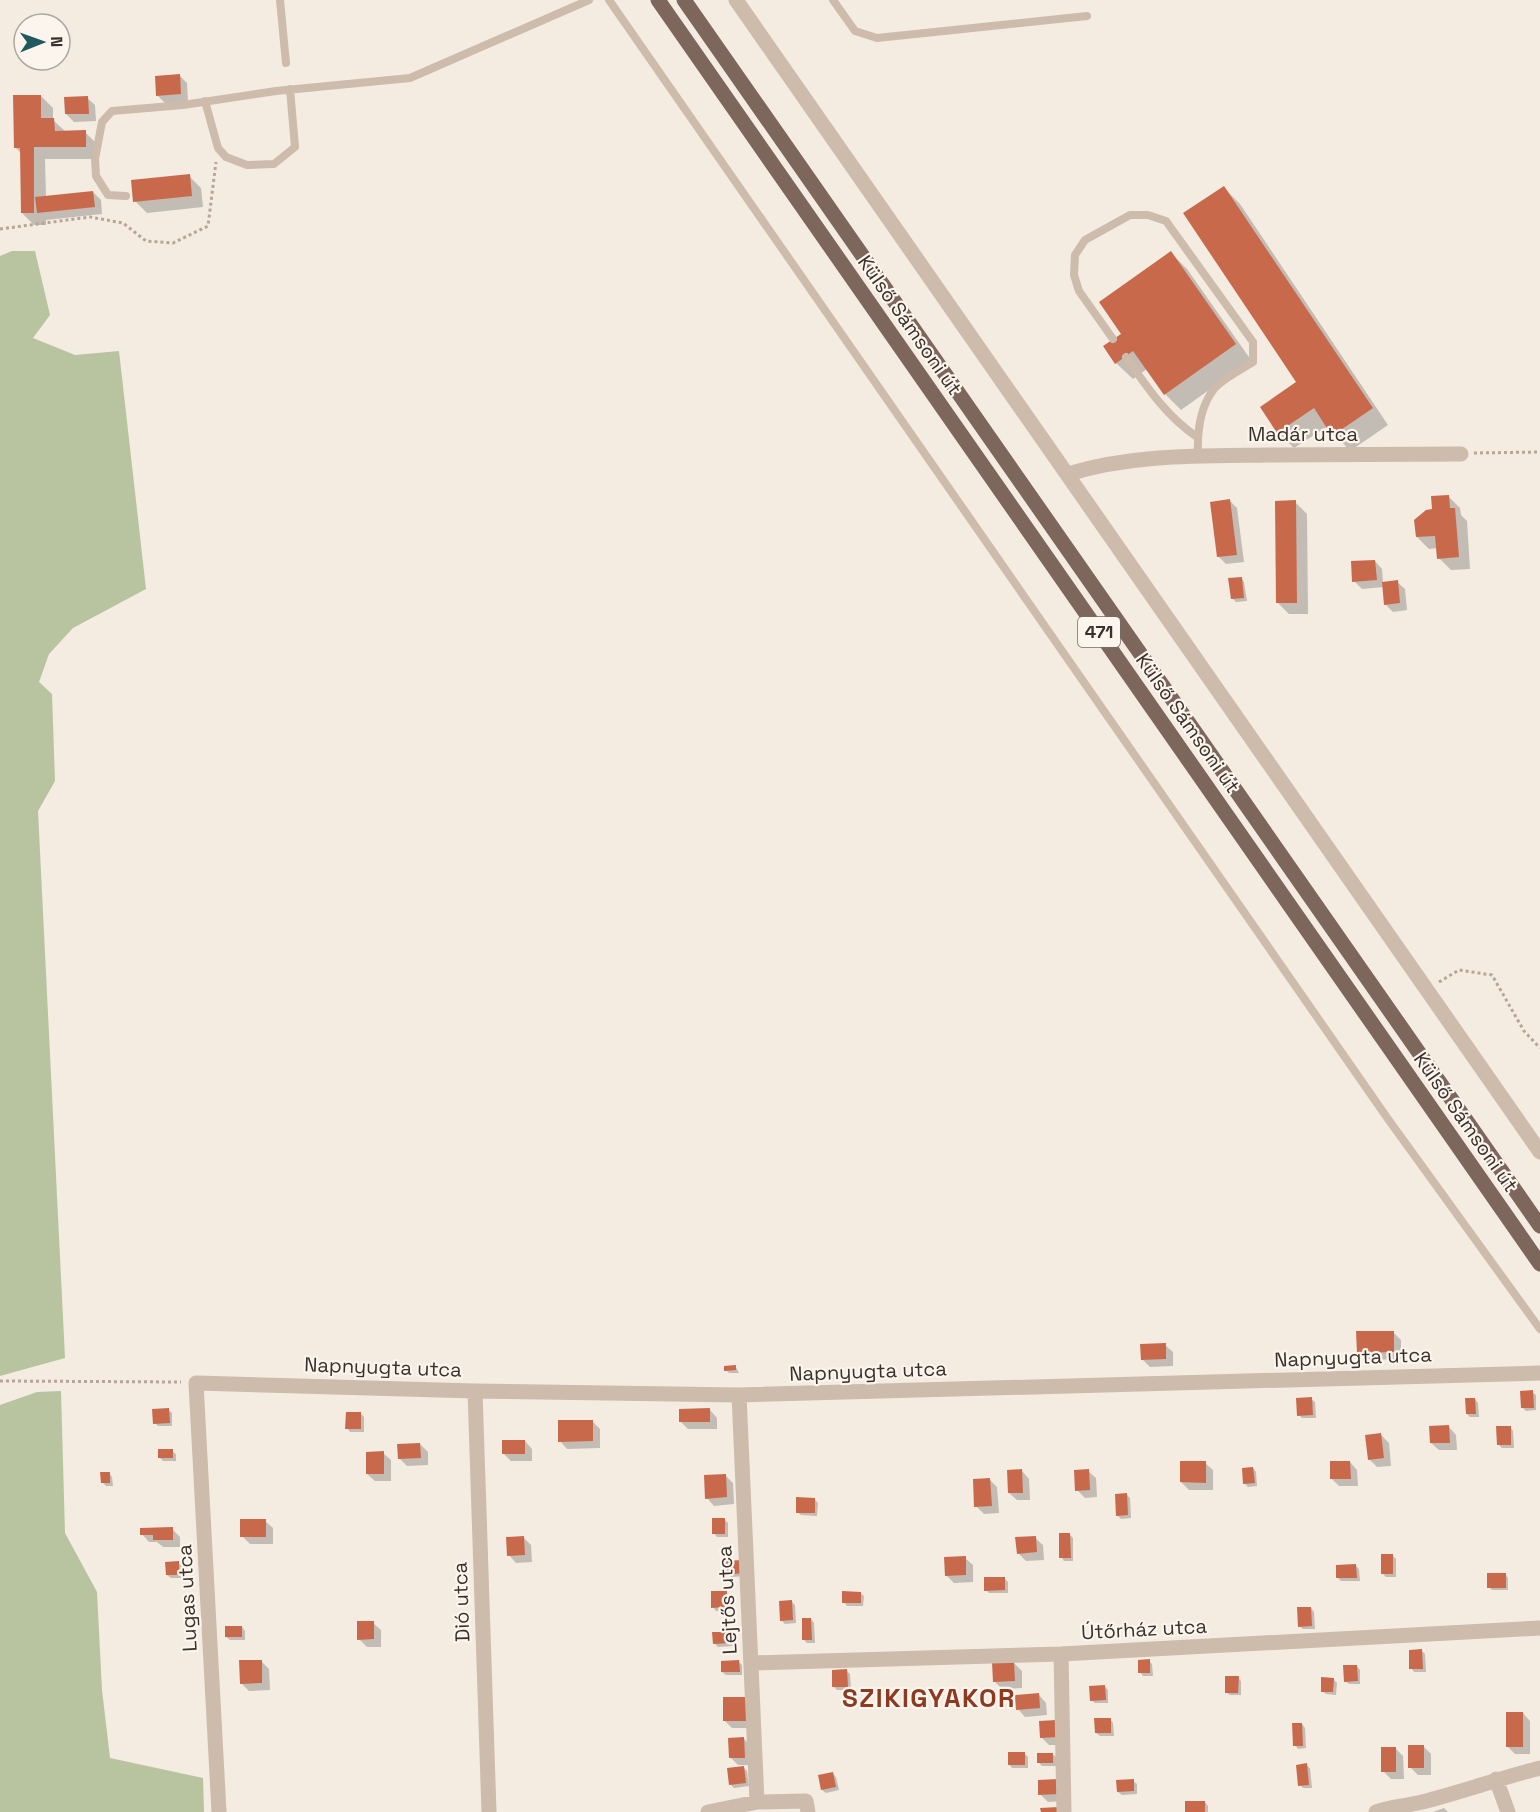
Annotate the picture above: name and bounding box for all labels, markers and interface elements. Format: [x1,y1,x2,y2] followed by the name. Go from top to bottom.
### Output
[12,12,72,72] north arrow
[46,36,67,47] text: N
[852,250,968,400] street label: Külső Sámsoni út
[1248,421,1358,447] street label: Madár utca
[1078,617,1120,647] road number: 471
[1130,648,1246,798] street label: Külső Sámsoni út
[1408,1047,1524,1197] street label: Külső Sámsoni út
[1274,1341,1432,1373] street label: Napnyugta utca
[304,1351,462,1383] street label: Napnyugta utca
[789,1355,947,1387] street label: Napnyugta utca
[171,1544,203,1652] street label: Lugas utca
[711,1545,743,1655] street label: Lejtős utca
[447,1561,475,1643] street label: Dió utca
[1080,1613,1208,1645] street label: Útőrház utca
[842,1681,1016,1715] district label: SZIKIGYAKOR

